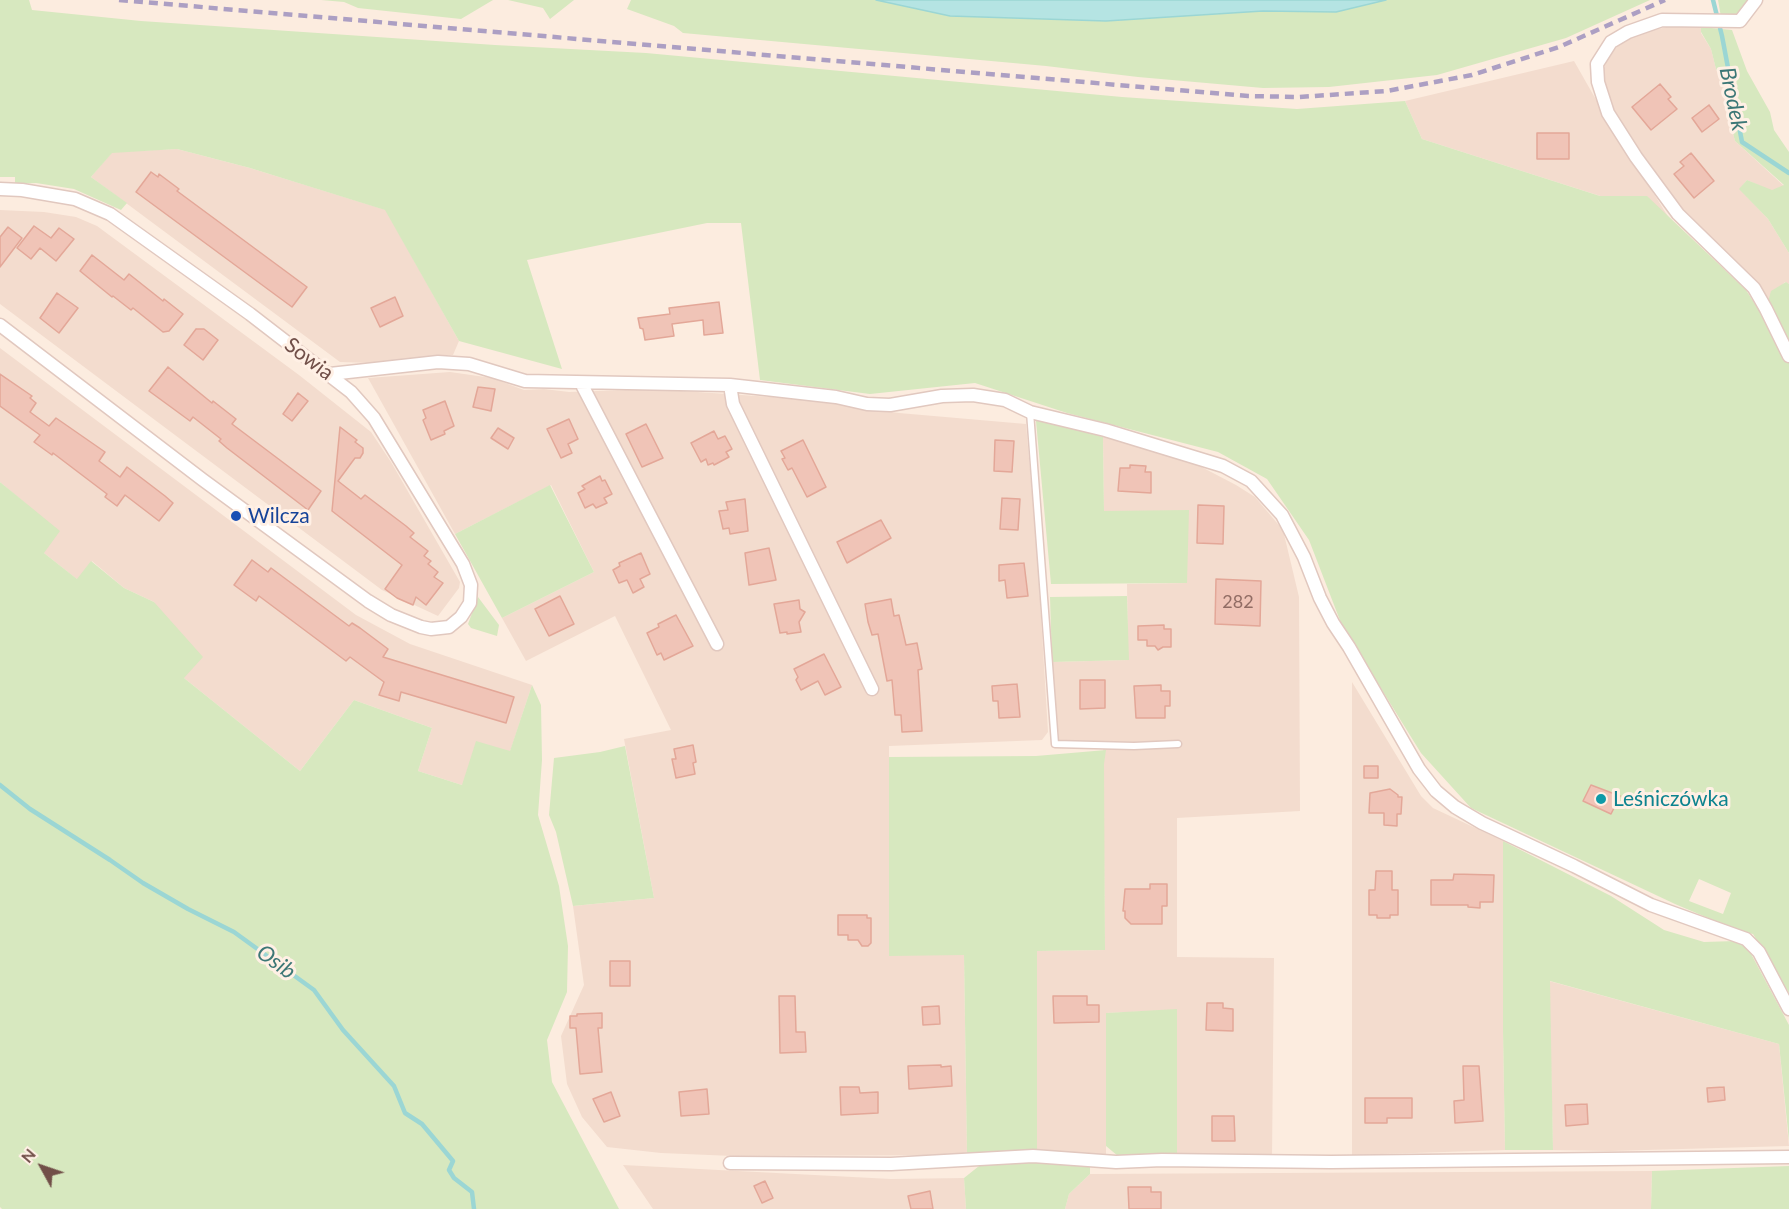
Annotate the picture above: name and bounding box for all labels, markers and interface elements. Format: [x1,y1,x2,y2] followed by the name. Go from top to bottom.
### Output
[1713,65,1753,133] water label: Brodek
[279,332,339,386] street label: Sowia
[248,503,310,529] place label: Wilcza
[229,509,243,523] marker: Wilcza
[1222,591,1254,613] house number: 282
[1613,786,1729,812] place label: Leśniczówka
[1594,792,1608,806] marker: Leśniczówka
[251,939,301,985] water label: Osib
[12,1137,72,1197] north arrow
[17,1144,39,1166] text: N

